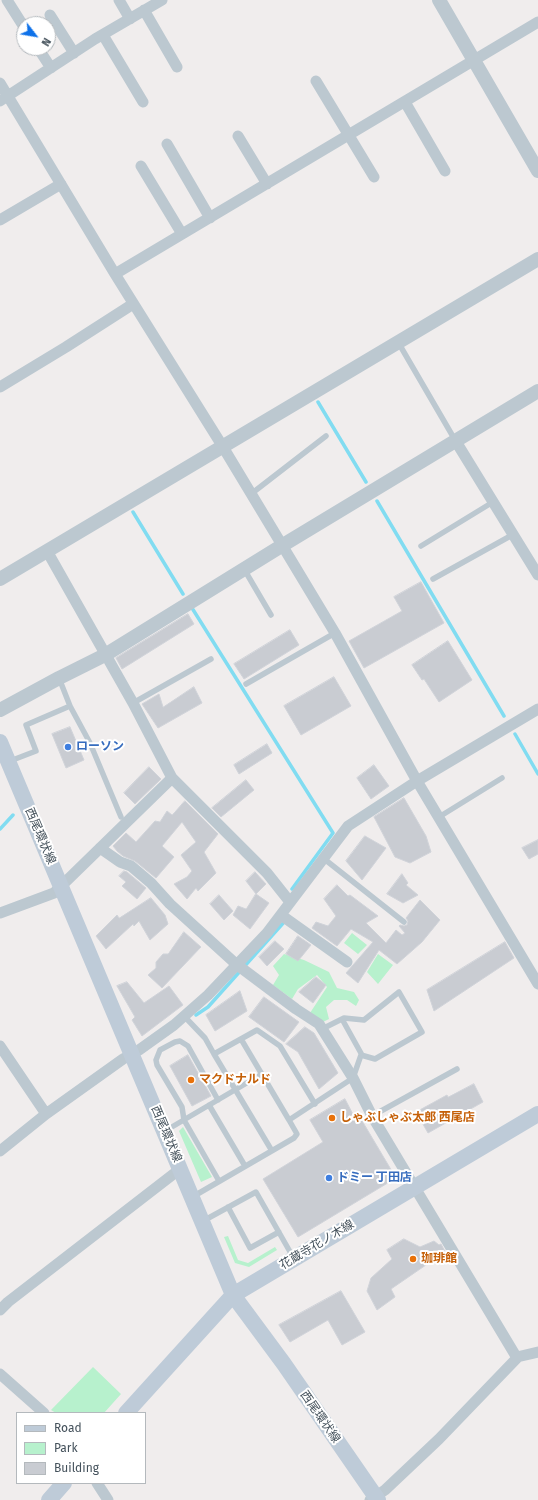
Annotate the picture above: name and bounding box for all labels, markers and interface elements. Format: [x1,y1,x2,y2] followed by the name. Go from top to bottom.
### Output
[16,16,56,56] north arrow
[38,35,53,48] text: N
[76,740,124,754] place label: ローソン
[63,742,73,752] marker: ローソン
[22,806,58,866] street label: 西尾環状線
[199,1073,271,1087] place label: マクドナルド
[186,1075,196,1085] marker: マクドナルド
[148,1104,184,1164] street label: 西尾環状線
[340,1111,475,1125] place label: しゃぶしゃぶ太郎 西尾店
[327,1113,337,1123] marker: しゃぶしゃぶ太郎 西尾店
[337,1171,412,1185] place label: ドミー 丁田店
[324,1173,334,1183] marker: ドミー 丁田店
[277,1217,357,1273] street label: 花蔵寺花ノ木線
[421,1252,457,1266] place label: 珈琲館
[408,1254,418,1264] marker: 珈琲館
[297,1388,343,1446] street label: 西尾環状線
[16,1412,146,1484] legend
[54,1421,82,1435] text: Road
[54,1441,78,1455] text: Park
[54,1461,99,1475] text: Building

